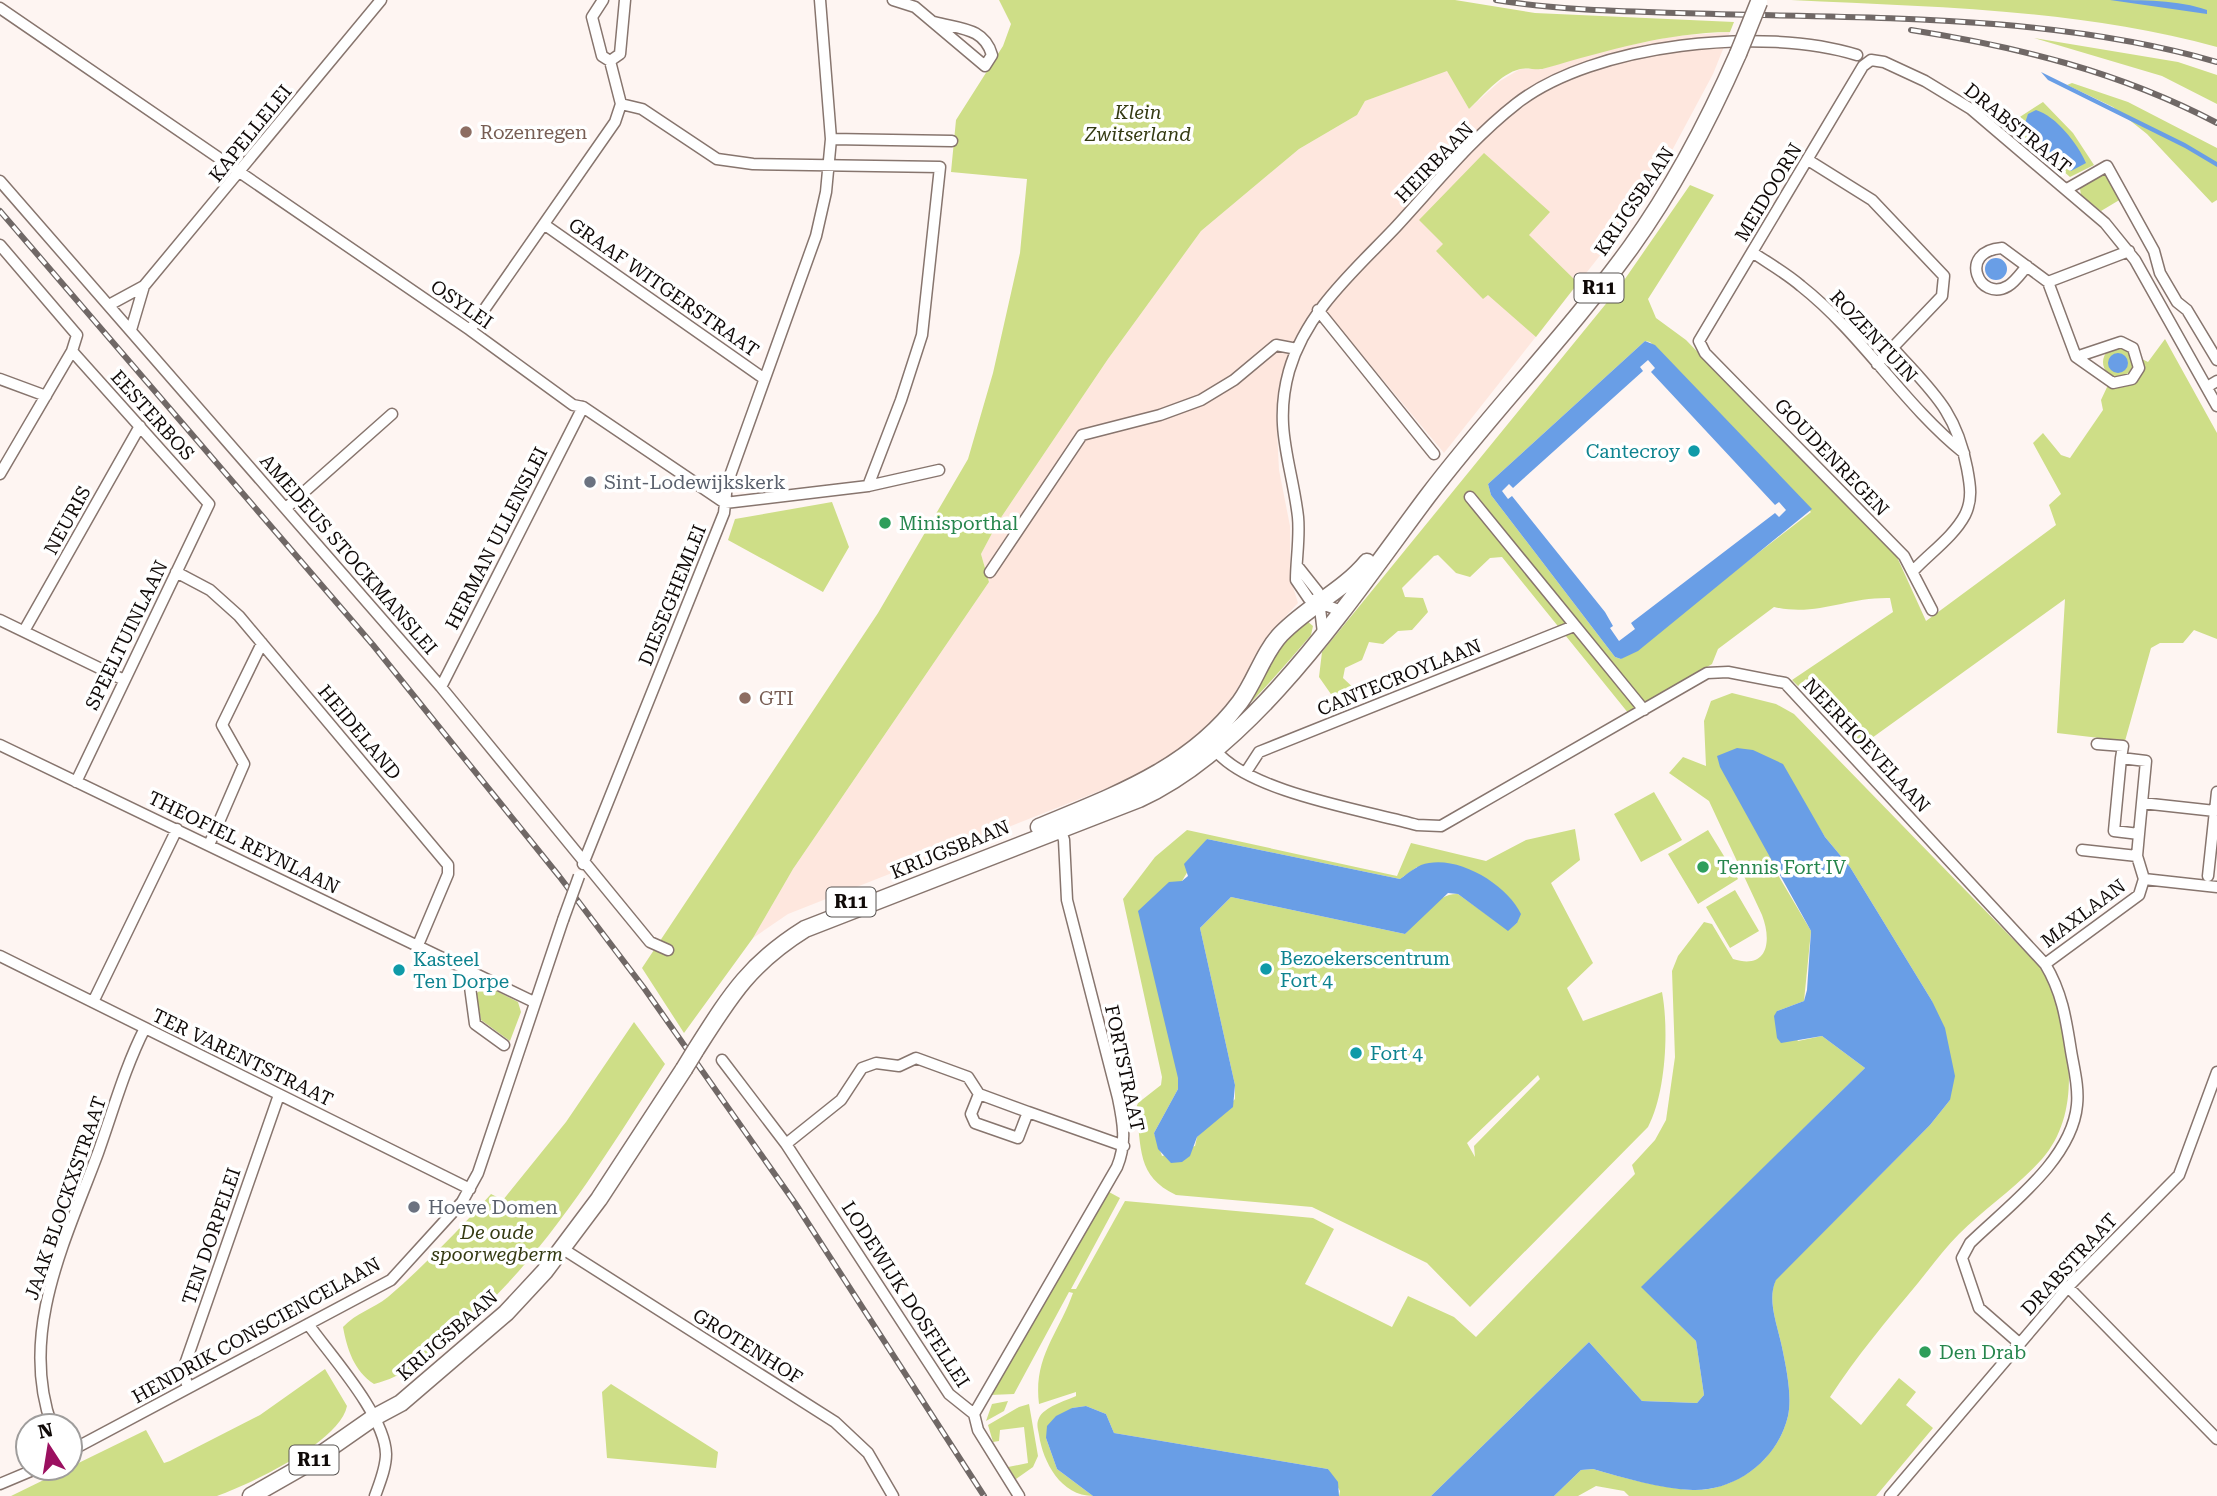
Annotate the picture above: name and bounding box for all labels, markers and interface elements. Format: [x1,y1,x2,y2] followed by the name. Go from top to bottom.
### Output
[1960,78,2076,179] street label: DRABSTRAAT
[204,80,297,187] street label: KAPELLELEI
[1084,101,1191,146] park label: Klein Zwitserland
[1390,117,1478,207] street label: HEIRBAAN
[480,121,587,144] place label: Rozenregen
[458,124,474,140] marker: Rozenregen
[1730,139,1807,246] street label: MEIDOORN
[1590,143,1679,260] street label: KRIJGSBAAN
[564,213,763,362] street label: GRAAF WITGERSTRAAT
[1574,274,1624,302] road number: R11
[426,275,497,334] street label: OSYLEI
[1825,285,1922,387] street label: ROZENTUIN
[106,365,199,465] street label: EESTERBOS
[1770,394,1894,521] street label: GOUDENREGEN
[1586,440,1681,463] place label: Cantecroy
[440,443,552,633] street label: HERMAN ULLENSLEI
[1686,443,1702,459] marker: Cantecroy
[255,449,442,659] street label: AMEDEUS STOCKMANSLEI
[604,471,786,494] place label: Sint-Lodewijkskerk
[582,474,598,490] marker: Sint-Lodewijkskerk
[39,482,96,559] street label: NEURIS
[899,512,1018,535] place label: Minisporthal
[877,515,893,531] marker: Minisporthal
[634,521,711,669] street label: DIESEGHEMLEI
[80,557,173,714] street label: SPEELTUINLAAN
[1314,634,1485,721] street label: CANTECROYLAAN
[1798,673,1935,817] street label: NEERHOEVELAAN
[313,680,406,785] street label: HEIDELAND
[759,687,794,710] place label: GTI
[737,690,753,706] marker: GTI
[144,786,343,899] street label: THEOFIEL REYNLAAN
[887,815,1013,884] street label: KRIJGSBAAN
[1717,856,1847,879] place label: Tennis Fort IV
[1695,859,1711,875] marker: Tennis Fort IV
[2037,874,2130,953] street label: MAXLAAN
[826,888,876,917] road number: R11
[1280,947,1450,992] place label: Bezoekerscentrum Fort 4
[413,948,509,993] place label: Kasteel Ten Dorpe
[1258,961,1274,977] marker: Bezoekerscentrum Fort 4
[391,962,407,978] marker: Kasteel Ten Dorpe
[1100,1003,1149,1133] street label: FORTSTRAAT
[149,1004,337,1111] street label: TER VARENTSTRAAT
[1370,1042,1423,1065] place label: Fort 4
[1348,1045,1364,1061] marker: Fort 4
[20,1093,111,1303] street label: JAAK BLOCKXSTRAAT
[177,1165,246,1308] street label: TEN DORPELEI
[428,1196,558,1219] place label: Hoeve Domen
[837,1197,974,1392] street label: LODEWIJK DOSFELLEI
[406,1199,422,1215] marker: Hoeve Domen
[2016,1209,2122,1320] street label: DRABSTRAAT
[431,1221,563,1266] park label: De oude spoorwegberm
[128,1252,384,1408] street label: HENDRIK CONSCIENCELAAN
[392,1285,503,1385] street label: KRIJGSBAAN
[689,1304,807,1389] street label: GROTENHOF
[1939,1341,2026,1364] place label: Den Drab
[1917,1344,1933,1360] marker: Den Drab
[14,1412,84,1482] north arrow
[36,1418,55,1444] text: N
[290,1446,338,1475] road number: R11

